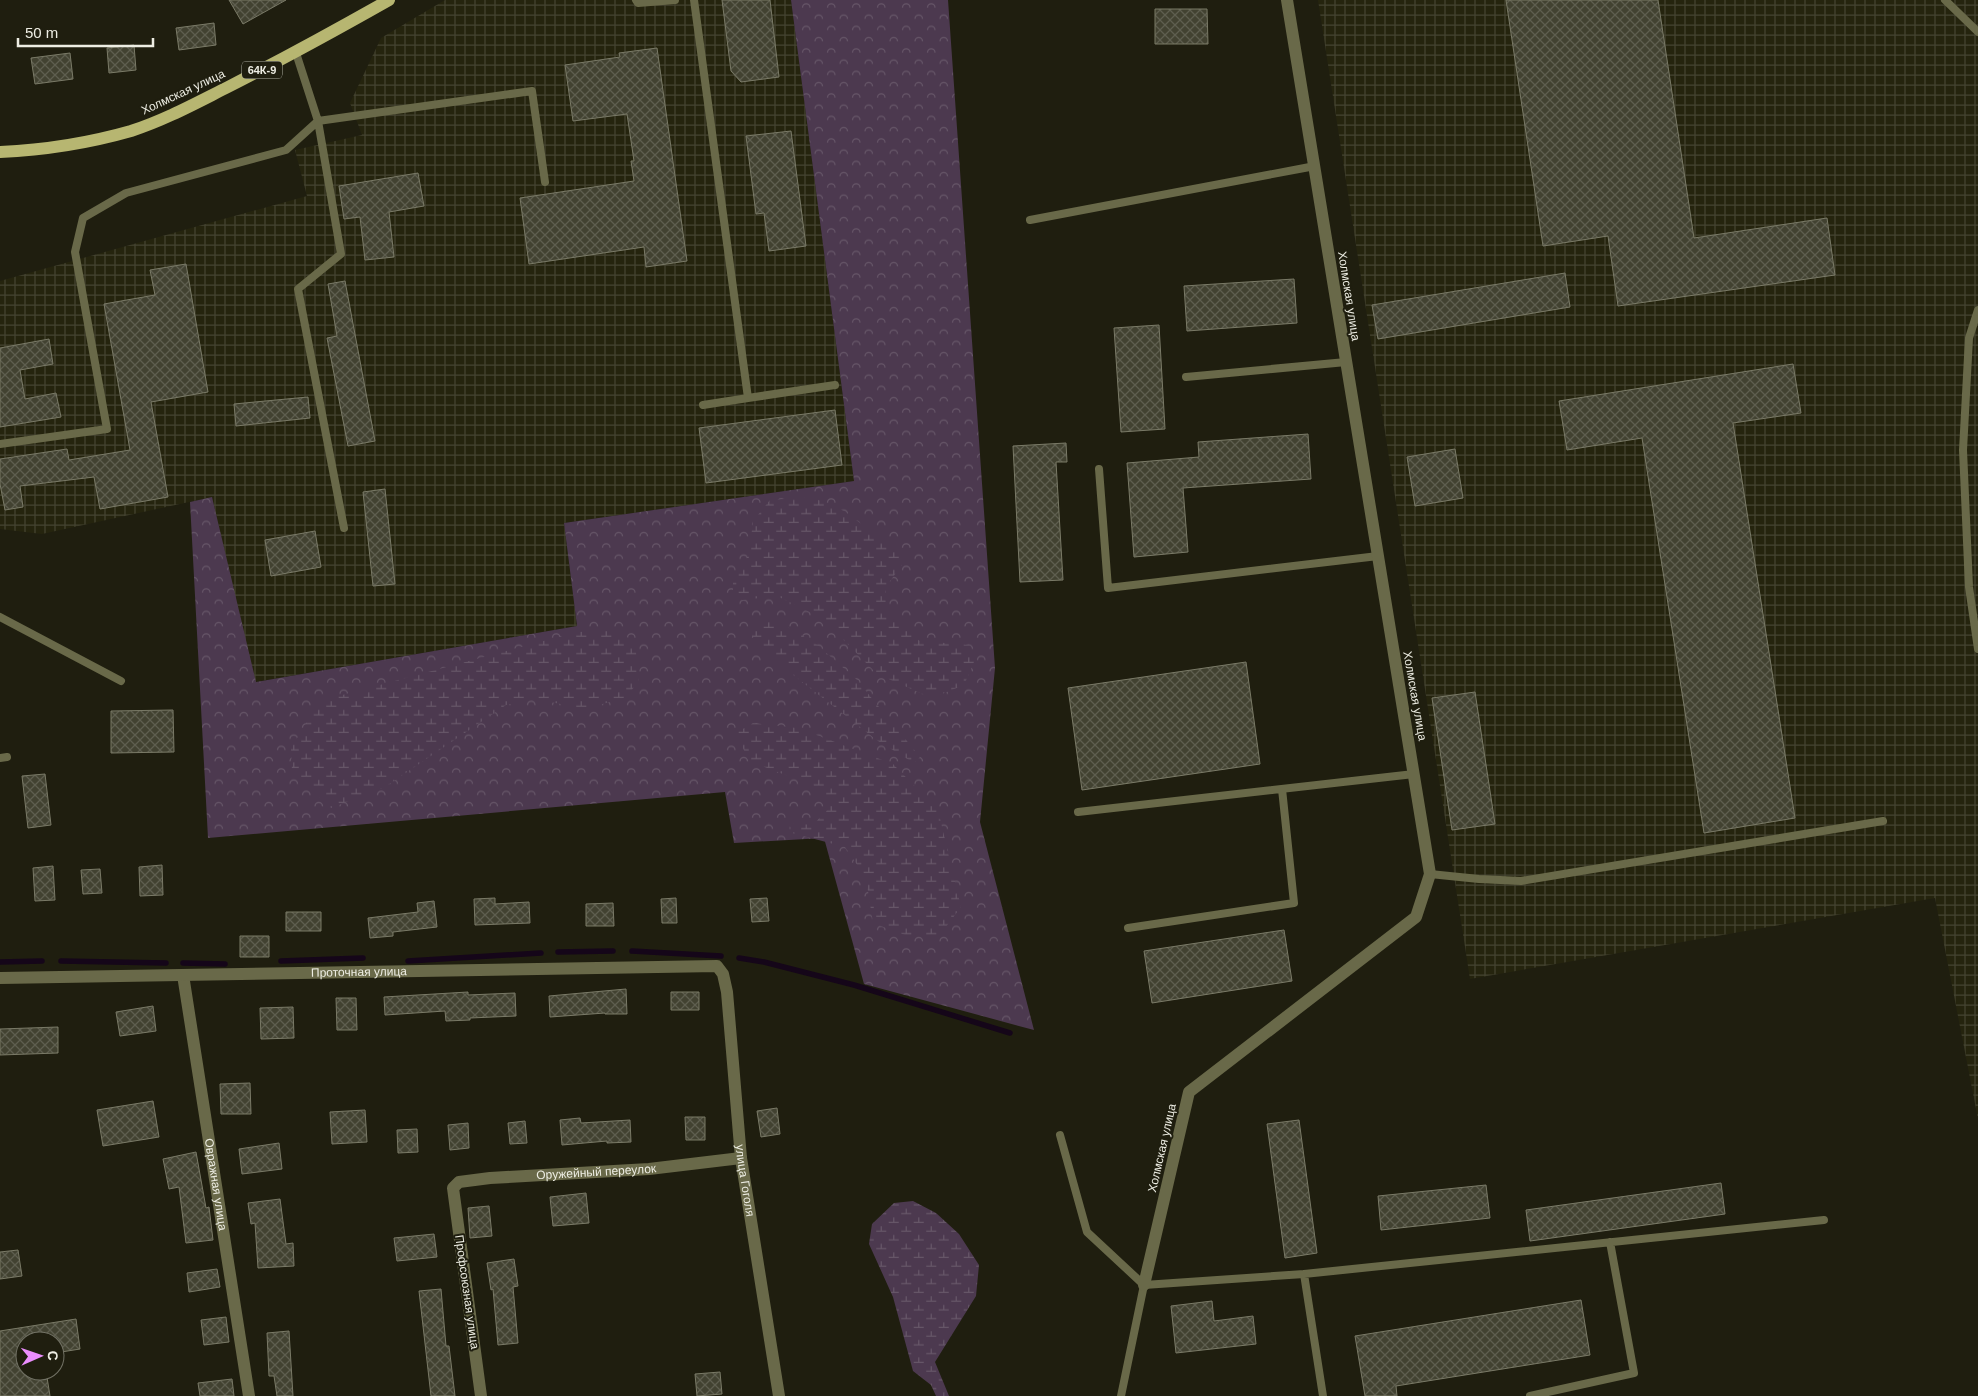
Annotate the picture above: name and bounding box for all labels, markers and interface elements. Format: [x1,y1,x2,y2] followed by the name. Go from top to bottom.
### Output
[18,15,152,47] scale bar
[25,24,58,41] text: 50 m
[242,62,282,78] road number: 64К-9
[139,66,227,117] street label: Холмская улица
[1335,250,1363,342] street label: Холмская улица
[1400,650,1430,742] street label: Холмская улица
[311,964,407,980] street label: Проточная улица
[1145,1102,1179,1194] street label: Холмская улица
[202,1137,230,1232] street label: Овражная улица
[733,1144,757,1218] street label: улица Гоголя
[536,1161,658,1182] street label: Оружейный переулок
[452,1234,482,1350] street label: Профсоюзная улица
[15,1331,65,1381] north arrow
[45,1350,61,1361] text: С

